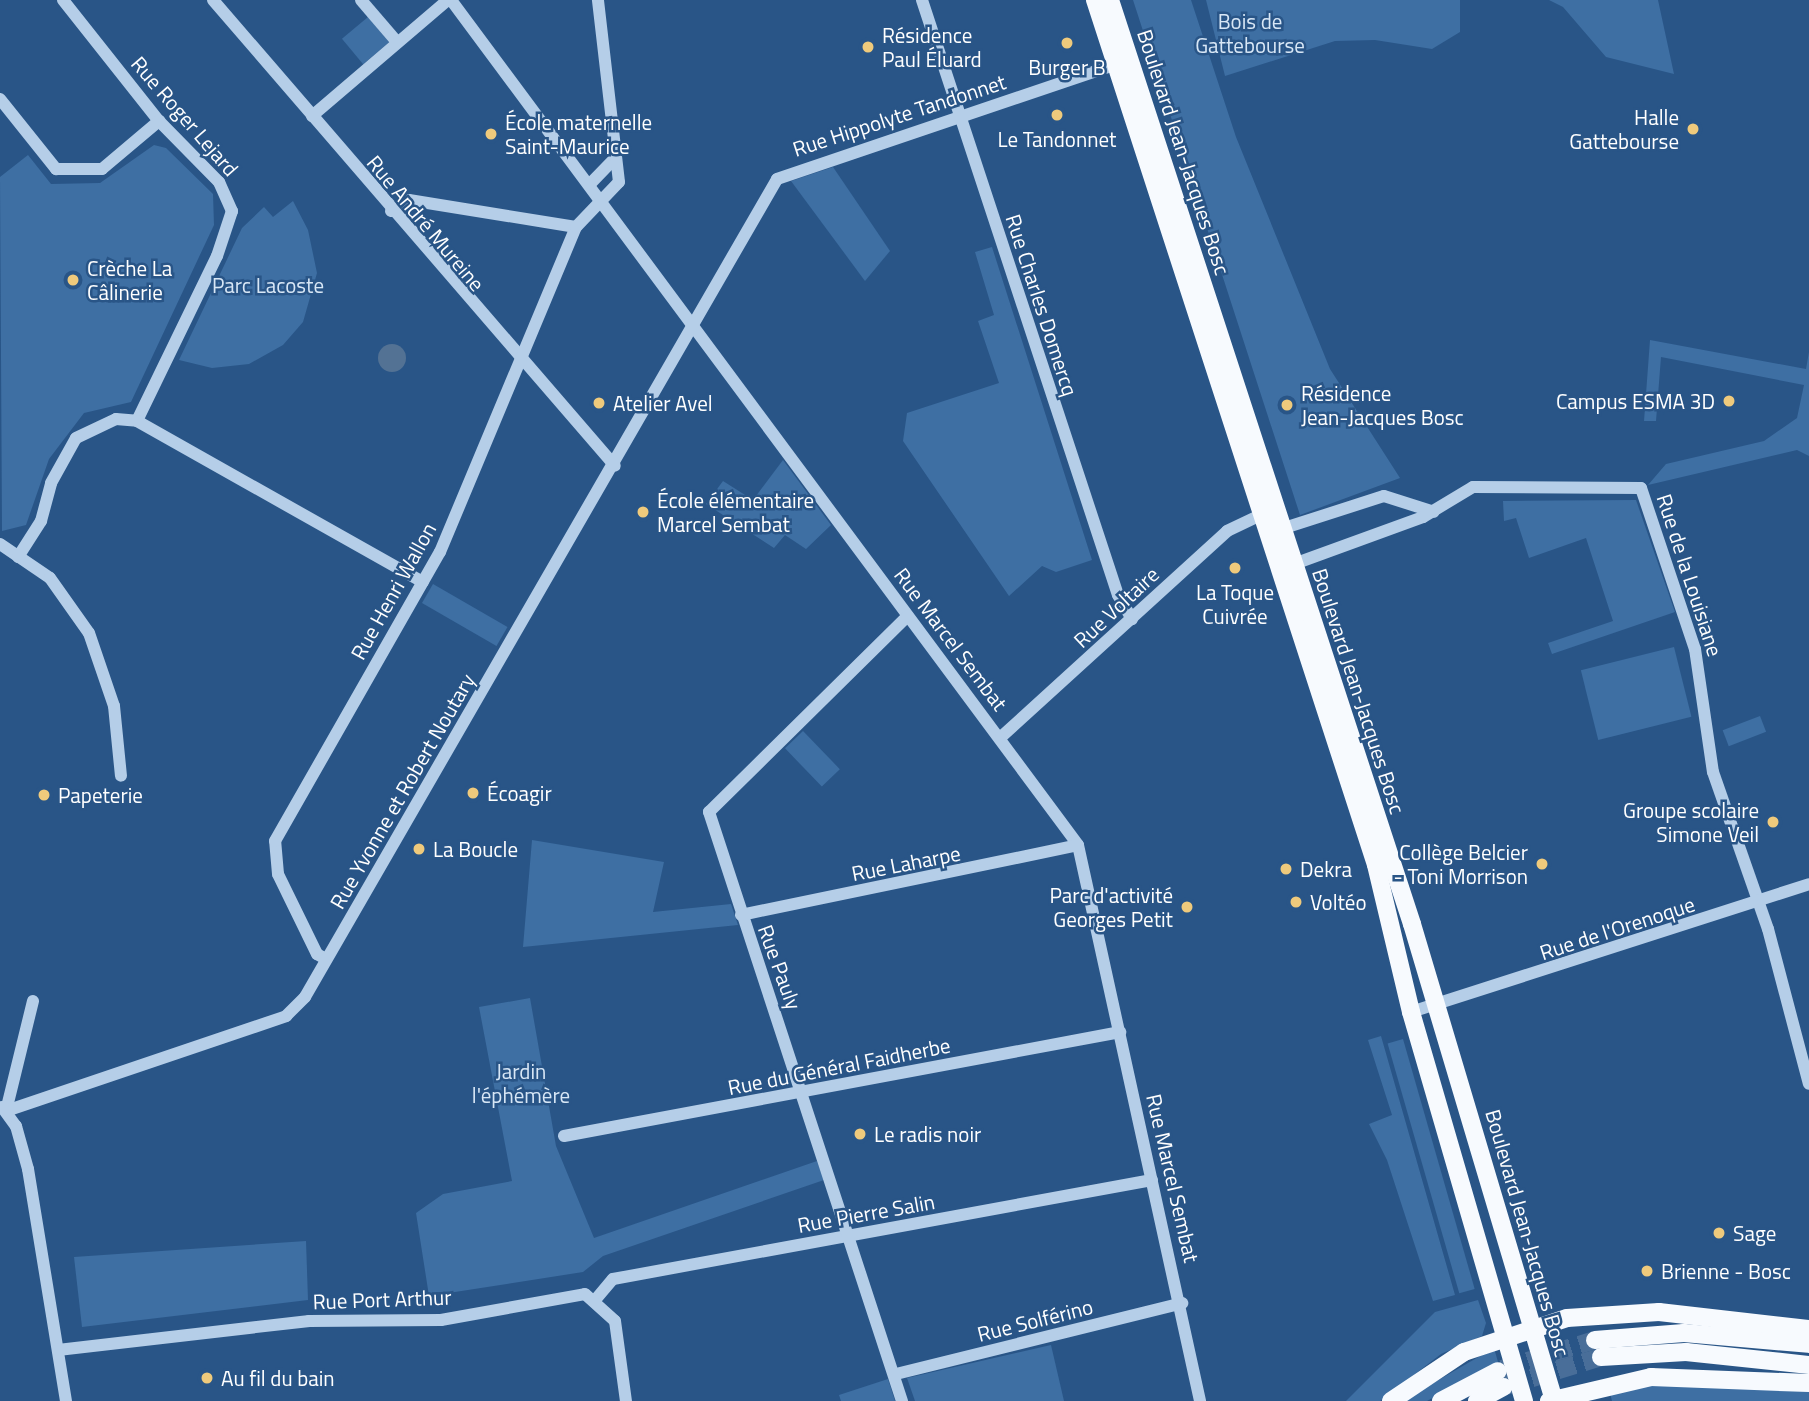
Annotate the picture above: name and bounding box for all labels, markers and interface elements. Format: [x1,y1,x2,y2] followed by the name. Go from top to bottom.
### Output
[1195,8,1305,58] park label: Bois de Gattebourse
[882,22,982,72] place label: Résidence Paul Éluard
[1132,26,1236,278] street label: Boulevard Jean-Jacques Bosc
[1059,35,1075,51] marker: Burger B
[860,39,876,55] marker: Résidence Paul Éluard
[126,51,244,181] street label: Rue Roger Lejard
[1028,54,1106,80] place label: Burger B
[789,69,1009,161] street label: Rue Hippolyte Tandonnet
[1569,104,1679,154] place label: Halle Gattebourse
[1049,107,1065,123] marker: Le Tandonnet
[505,109,652,159] place label: École maternelle Saint-Maurice
[1685,121,1701,137] marker: Halle Gattebourse
[483,126,499,142] marker: École maternelle Saint-Maurice
[998,126,1116,152] place label: Le Tandonnet
[362,150,490,296] street label: Rue André Mureine
[1001,211,1083,399] street label: Rue Charles Domercq
[87,255,172,305] place label: Crèche La Câlinerie
[65,272,81,288] marker: Crèche La Câlinerie
[212,272,324,298] park label: Parc Lacoste
[1301,380,1464,430] place label: Résidence Jean-Jacques Bosc
[1556,388,1715,414] place label: Campus ESMA 3D
[613,390,713,416] place label: Atelier Avel
[1721,393,1737,409] marker: Campus ESMA 3D
[591,395,607,411] marker: Atelier Avel
[1279,397,1295,413] marker: Résidence Jean-Jacques Bosc
[657,487,814,537] place label: École élémentaire Marcel Sembat
[1652,491,1728,659] street label: Rue de la Louisiane
[635,504,651,520] marker: École élémentaire Marcel Sembat
[345,518,441,664] street label: Rue Henri Wallon
[1227,560,1243,576] marker: La Toque Cuivrée
[1068,561,1164,653] street label: Rue Voltaire
[889,563,1013,715] street label: Rue Marcel Sembat
[1307,565,1411,817] street label: Boulevard Jean-Jacques Bosc
[1196,579,1274,629] place label: La Toque Cuivrée
[324,669,480,913] street label: Rue Yvonne et Robert Noutary
[487,780,552,806] place label: Écoagir
[58,782,143,808] place label: Papeterie
[465,785,481,801] marker: Écoagir
[36,787,52,803] marker: Papeterie
[1623,797,1759,847] place label: Groupe scolaire Simone Veil
[1765,814,1781,830] marker: Groupe scolaire Simone Veil
[433,836,518,862] place label: La Boucle
[1394,839,1528,889] place label: Collège Belcier - Toni Morrison
[849,840,963,886] street label: Rue Laharpe
[411,841,427,857] marker: La Boucle
[1300,856,1352,882] place label: Dekra
[1534,856,1550,872] marker: Collège Belcier - Toni Morrison
[1278,861,1294,877] marker: Dekra
[1049,882,1173,932] place label: Parc d'activité Georges Petit
[1310,889,1367,915] place label: Voltéo
[1536,891,1698,965] street label: Rue de l'Orenoque
[1288,894,1304,910] marker: Voltéo
[1179,899,1195,915] marker: Parc d'activité Georges Petit
[753,921,807,1013] street label: Rue Pauly
[726,1032,952,1100] street label: Rue du Général Faidherbe
[472,1058,570,1108] park label: Jardin l'éphémère
[1141,1091,1205,1265] street label: Rue Marcel Sembat
[1481,1106,1575,1360] street label: Boulevard Jean-Jacques Bosc
[874,1121,981,1147] place label: Le radis noir
[852,1126,868,1142] marker: Le radis noir
[795,1189,937,1237] street label: Rue Pierre Salin
[1733,1220,1776,1246] place label: Sage
[1711,1225,1727,1241] marker: Sage
[1661,1258,1791,1284] place label: Brienne - Bosc
[1639,1263,1655,1279] marker: Brienne - Bosc
[312,1284,452,1314] street label: Rue Port Arthur
[975,1293,1095,1347] street label: Rue Solférino
[221,1365,335,1391] place label: Au fil du bain
[199,1370,215,1386] marker: Au fil du bain

